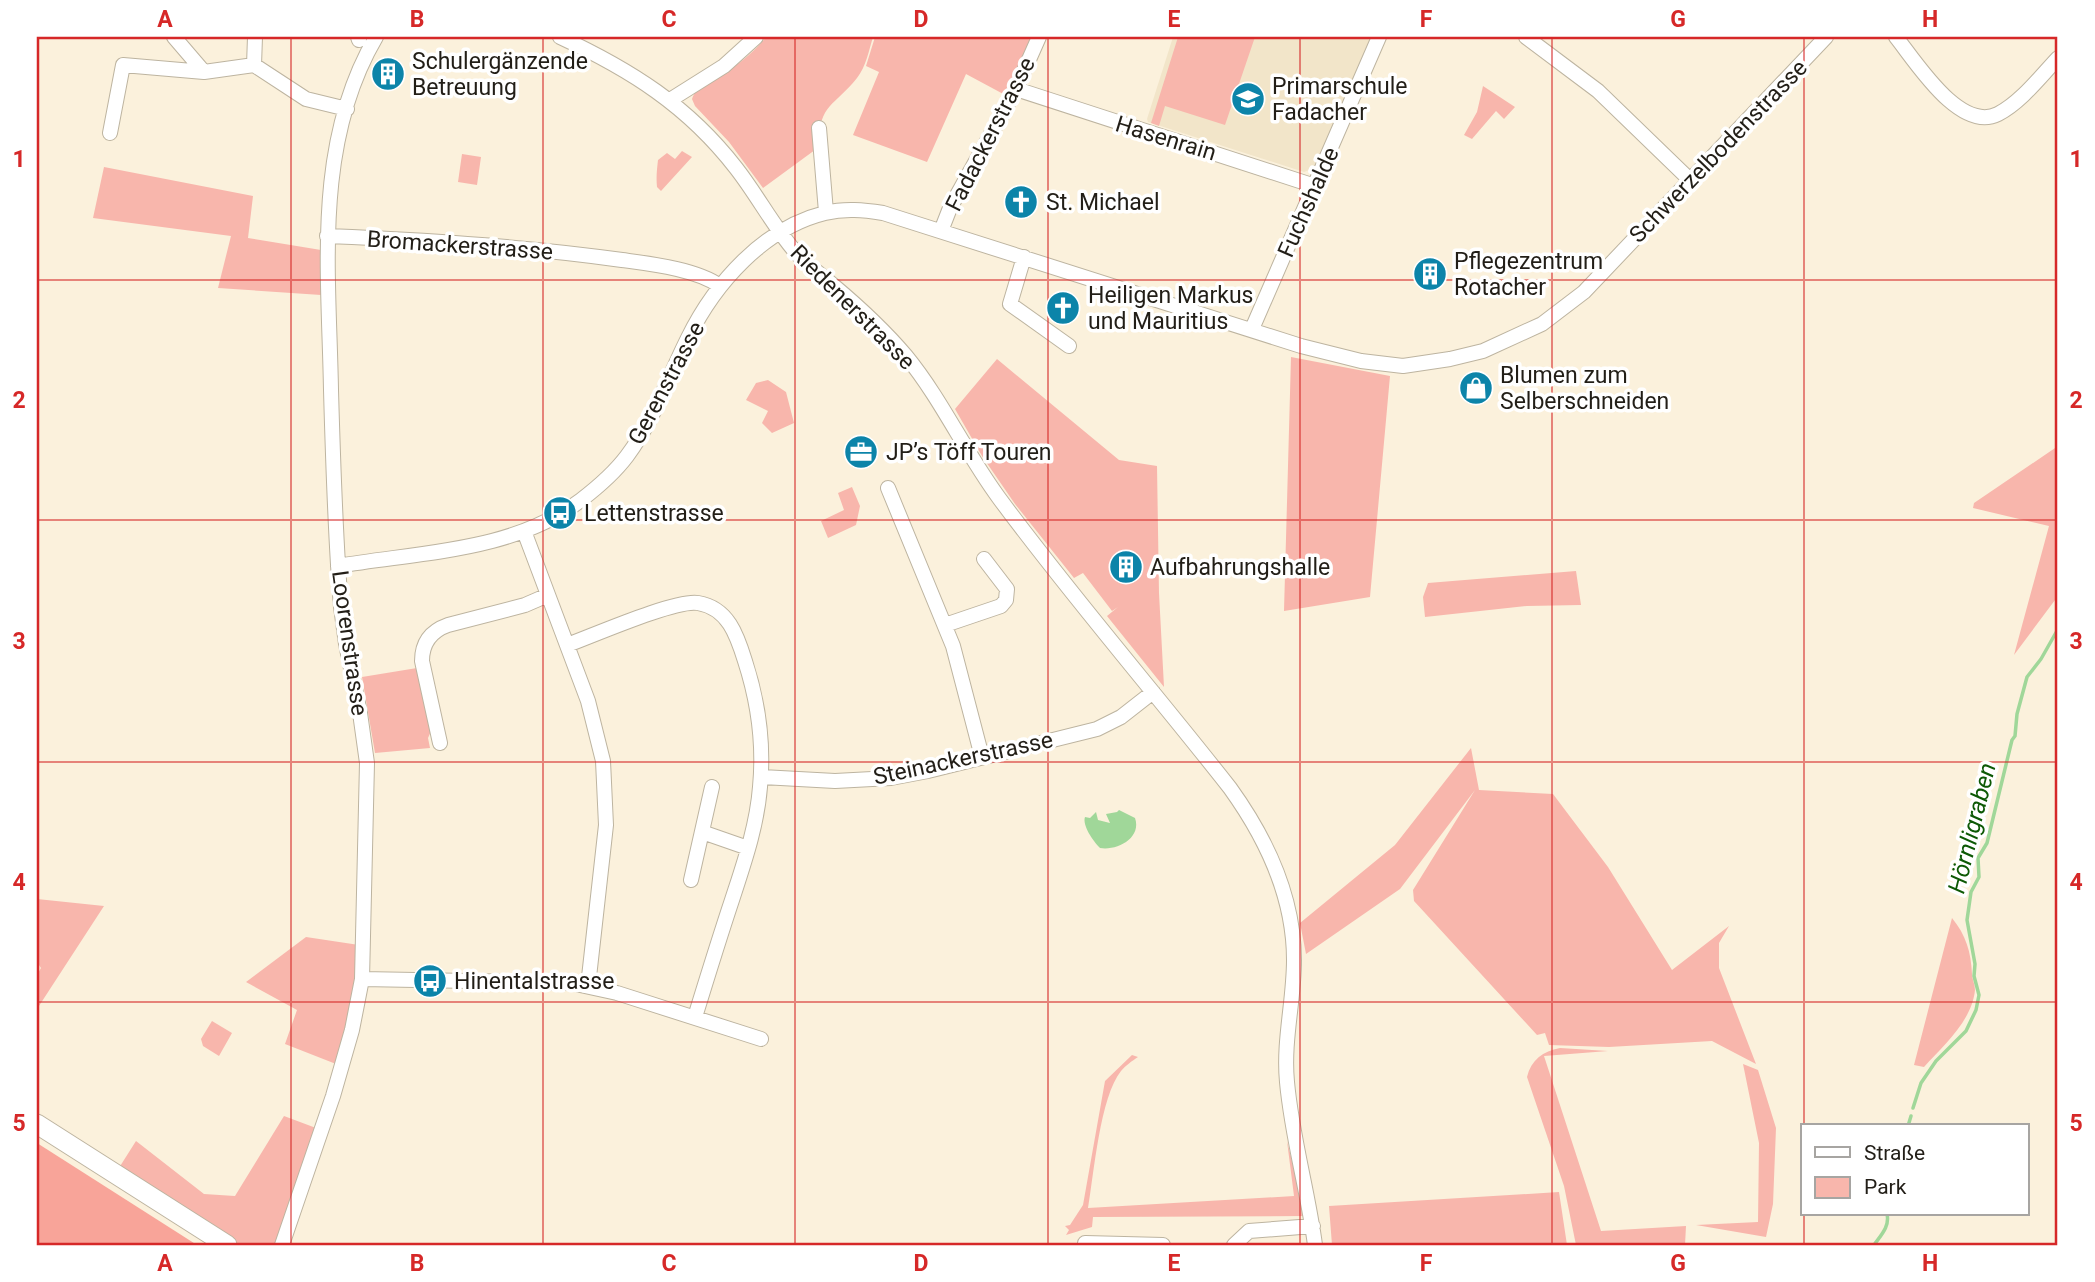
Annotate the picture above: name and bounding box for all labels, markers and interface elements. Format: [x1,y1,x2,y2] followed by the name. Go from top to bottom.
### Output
[157,6,173,33] text: A
[410,6,424,33] text: B
[661,6,677,33] text: C
[914,6,928,33] text: D
[1168,6,1181,33] text: E
[1420,6,1433,33] text: F
[1670,6,1686,33] text: G
[1922,6,1938,33] text: H
[412,48,588,101] place label: Schulergänzende Betreuung
[940,53,1041,216] street label: Fadackerstrasse
[1624,54,1813,248] street label: Schwerzelbodenstrasse
[369,55,407,93] building icon: Schulergänzende Betreuung
[1272,73,1407,126] place label: Primarschule Fadacher
[1229,80,1267,118] school or university icon: Primarschule Fadacher
[1112,110,1219,167] street label: Hasenrain
[1272,143,1345,261] street label: Fuchshalde
[12,146,26,173] text: 1
[2069,146,2083,173] text: 1
[1002,183,1040,221] church icon: St. Michael
[1046,189,1160,216] place label: St. Michael
[366,226,554,265] street label: Bromackerstrasse
[785,239,921,375] street label: Riedenerstrasse
[1454,248,1603,301] place label: Pflegezentrum Rotacher
[1411,255,1449,293] building icon: Pflegezentrum Rotacher
[1088,282,1254,335] place label: Heiligen Markus und Mauritius
[1044,289,1082,327] church icon: Heiligen Markus und Mauritius
[623,317,710,449] street label: Gerenstrasse
[1500,362,1669,415] place label: Blumen zum Selberschneiden
[1457,369,1495,407] shop icon: Blumen zum Selberschneiden
[12,387,26,414] text: 2
[2069,387,2083,414] text: 2
[842,433,880,471] office icon: JP’s Töff Touren
[886,439,1052,466] place label: JP’s Töff Touren
[541,494,579,532] bus stop icon: Lettenstrasse
[584,500,724,527] place label: Lettenstrasse
[1107,548,1145,586] building icon: Aufbahrungshalle
[1150,554,1330,581] place label: Aufbahrungshalle
[326,569,373,717] street label: Loorenstrasse
[12,628,26,655] text: 3
[2069,628,2083,655] text: 3
[871,726,1055,791] street label: Steinackerstrasse
[1942,760,2002,896] water label: Hörnligraben
[12,869,26,896] text: 4
[2069,869,2083,896] text: 4
[411,962,449,1000] bus stop icon: Hinentalstrasse
[454,968,614,995] place label: Hinentalstrasse
[12,1110,26,1137] text: 5
[2069,1110,2083,1137] text: 5
[1801,1124,2028,1216] legend
[1864,1141,1925,1165] text: Straße
[1864,1175,1907,1199] text: Park
[157,1250,173,1277] text: A
[410,1250,424,1277] text: B
[661,1250,677,1277] text: C
[914,1250,928,1277] text: D
[1168,1250,1181,1277] text: E
[1420,1250,1433,1277] text: F
[1670,1250,1686,1277] text: G
[1922,1250,1938,1277] text: H

